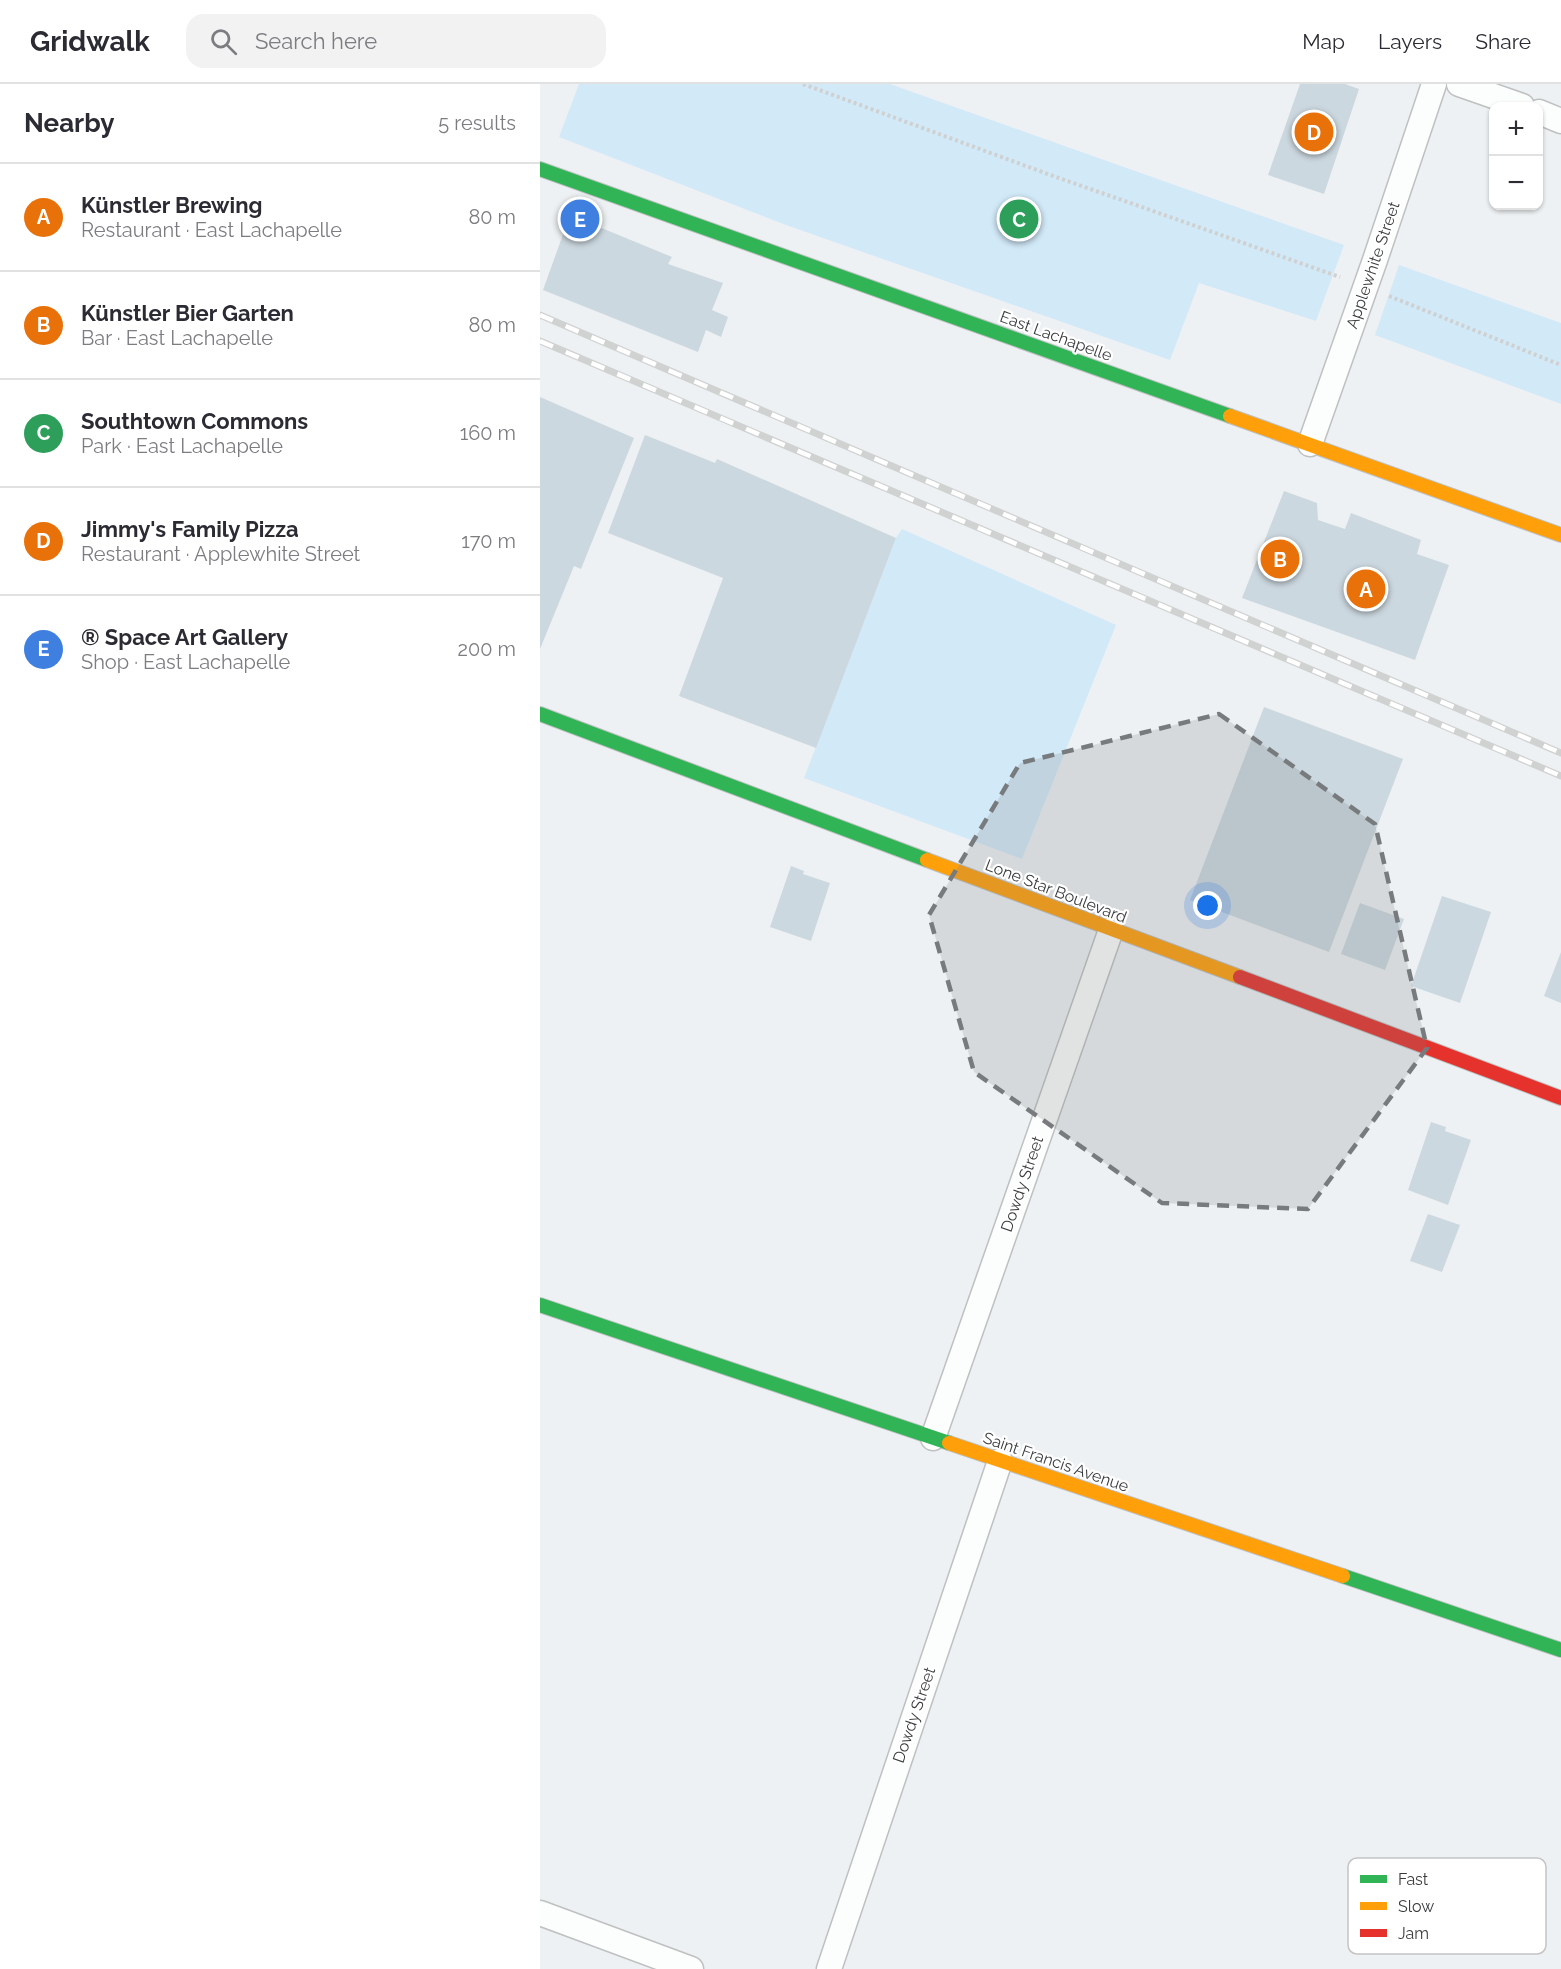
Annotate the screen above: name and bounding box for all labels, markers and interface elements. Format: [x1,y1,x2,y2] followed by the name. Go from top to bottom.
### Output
[186,14,606,68] search box
[30,25,150,58] text: Gridwalk
[207,25,240,58] icon: search
[255,28,377,54] text: Search here
[1302,29,1345,54] text: Map
[1378,29,1442,54] text: Layers
[1475,29,1531,54] text: Share
[1489,102,1543,210] map controls
[1489,102,1543,156] button: +
[24,108,114,138] text: Nearby
[1294,110,1334,154] pin: D
[438,111,516,135] text: 5 results
[1489,156,1543,210] button: −
[81,192,262,218] text: Künstler Brewing
[560,196,600,242] pin: E
[1000,196,1038,242] pin: C
[1342,198,1404,331] street label: Applewhite Street
[37,205,50,229] text: A
[468,205,516,229] text: 80 m
[81,218,342,242] text: Restaurant · East Lachapelle
[81,300,294,326] text: Künstler Bier Garten
[997,307,1115,365] street label: East Lachapelle
[37,313,50,337] text: B
[468,313,516,337] text: 80 m
[81,326,273,350] text: Bar · East Lachapelle
[81,408,308,434] text: Southtown Commons
[37,421,50,445] text: C
[460,421,516,445] text: 160 m
[81,434,283,458] text: Park · East Lachapelle
[81,516,299,542] text: Jimmy's Family Pizza
[36,529,51,553] text: D
[461,529,516,553] text: 170 m
[1260,536,1300,582] pin: B
[81,542,360,566] text: Restaurant · Applewhite Street
[1346,566,1386,612] pin: A
[81,624,288,650] text: ® Space Art Gallery
[37,637,50,661] text: E
[458,637,516,661] text: 200 m
[81,650,290,674] text: Shop · East Lachapelle
[983,855,1129,927] street label: Lone Star Boulevard
[1193,891,1222,920] your location
[997,1133,1047,1234] street label: Dowdy Street
[981,1428,1131,1496] street label: Saint Francis Avenue
[889,1664,939,1765] street label: Dowdy Street
[1348,1858,1546,1954] legend
[1398,1870,1429,1889] text: Fast
[1398,1897,1434,1916] text: Slow
[1398,1924,1429,1943] text: Jam

